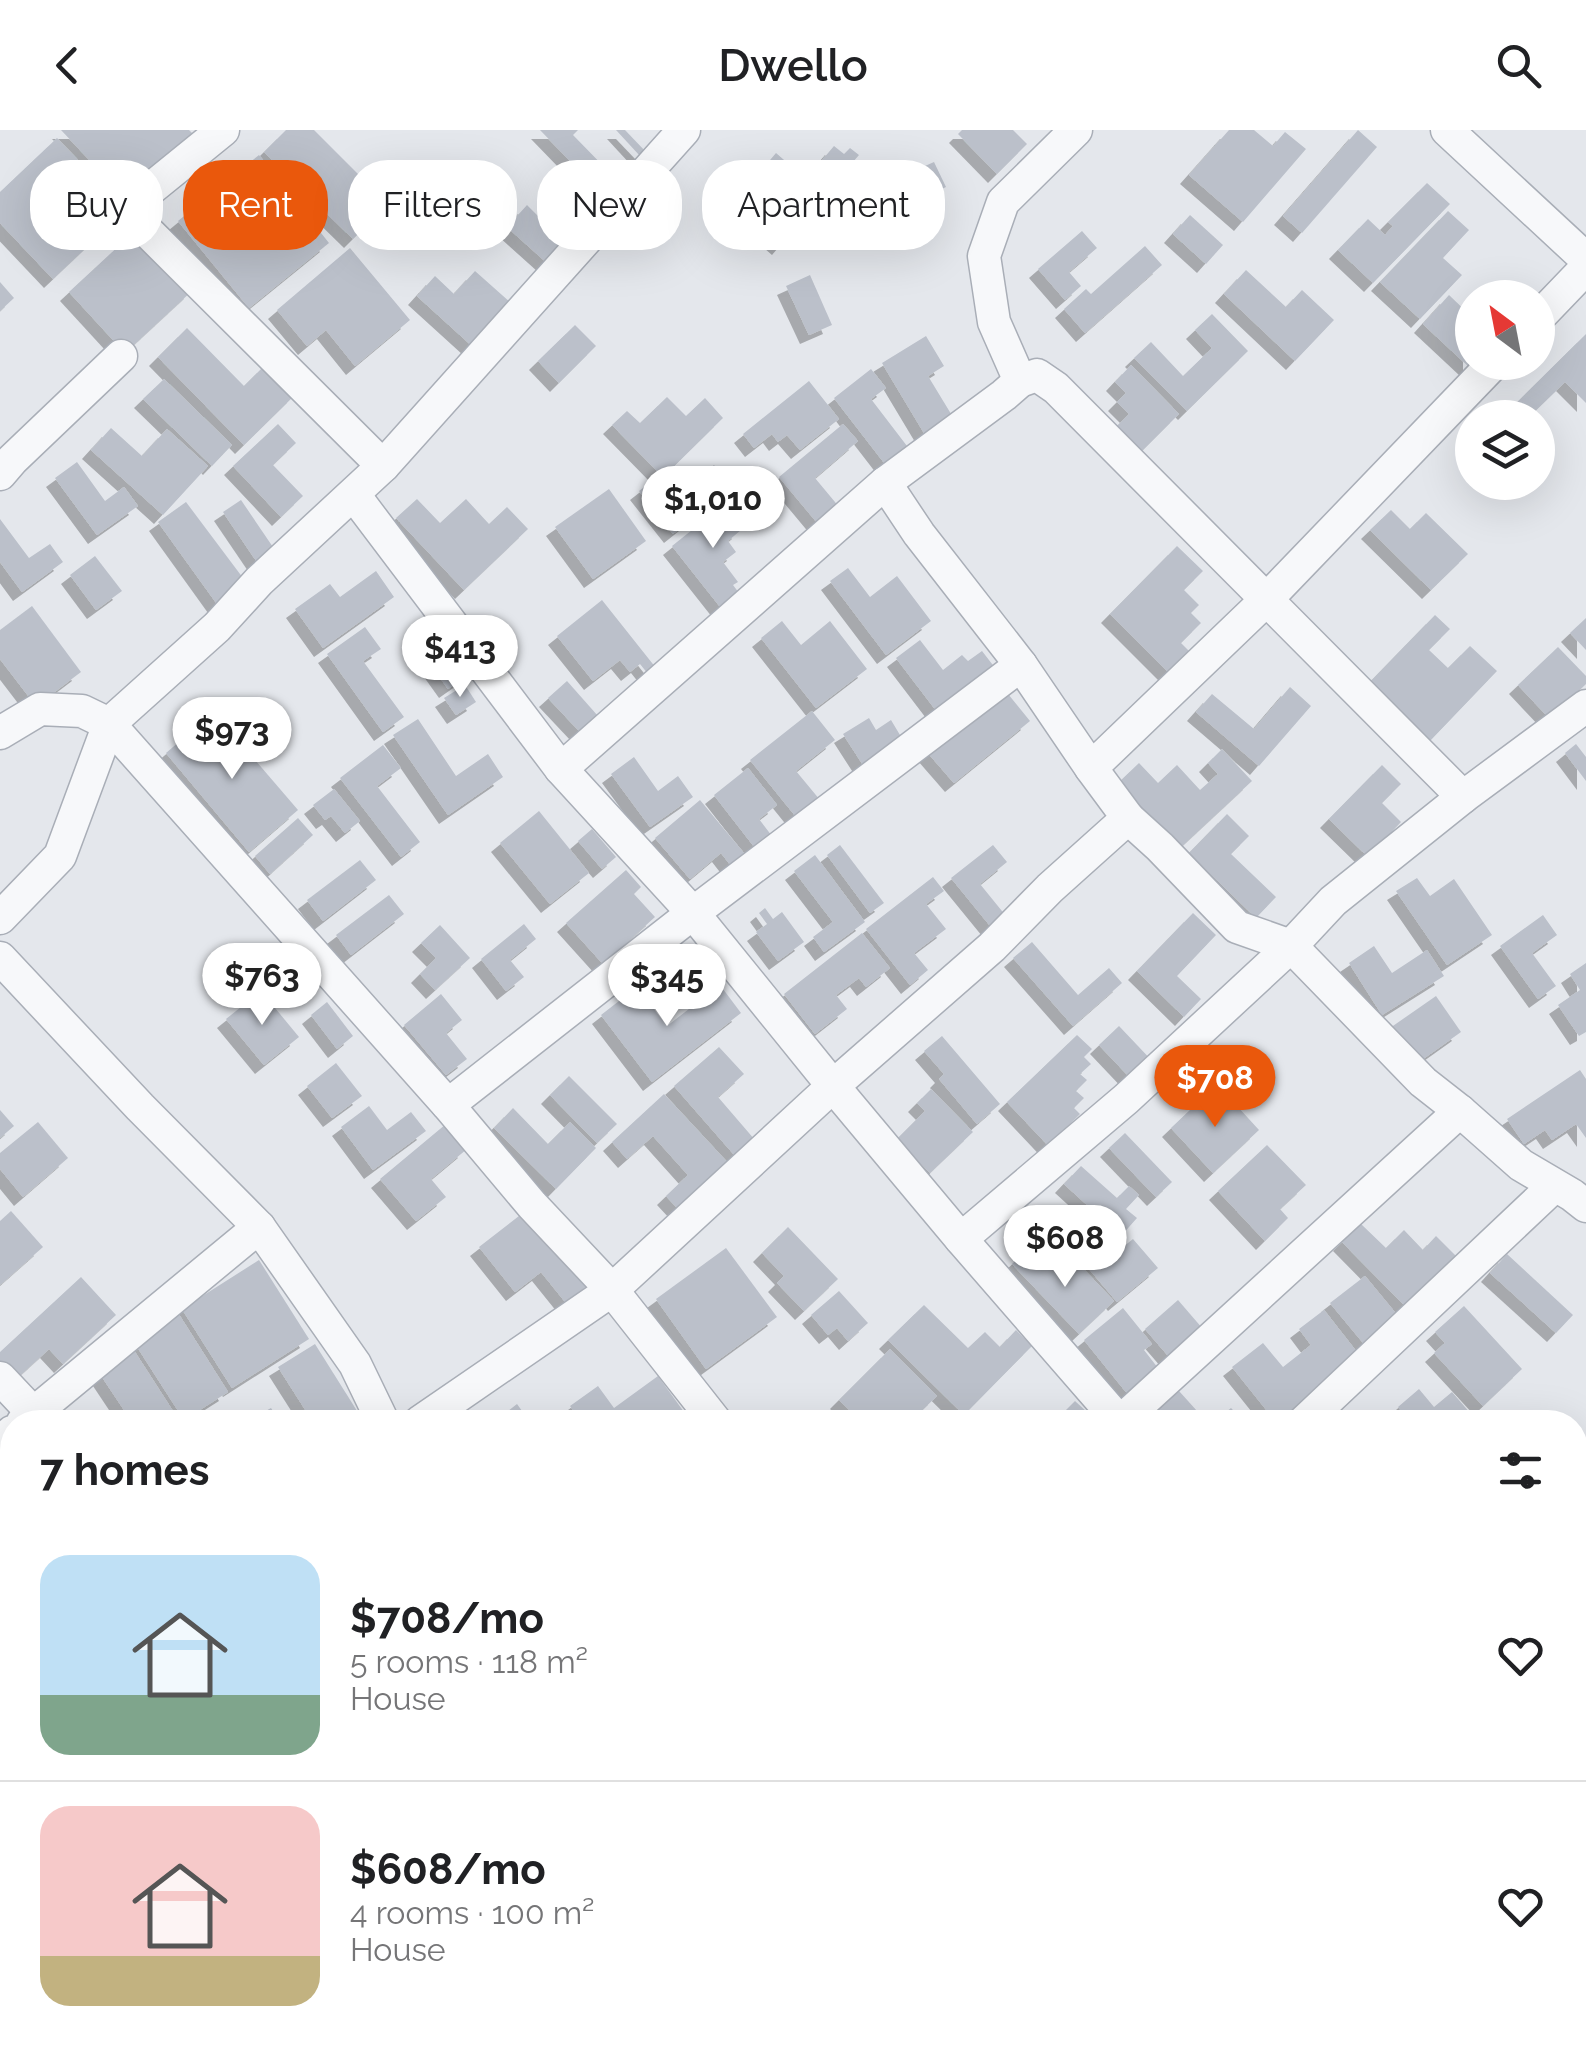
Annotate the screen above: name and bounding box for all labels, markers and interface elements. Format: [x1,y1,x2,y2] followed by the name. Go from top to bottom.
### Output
[40,38,95,93] icon: back
[1491,38,1546,93] icon: search
[718,39,868,92] text: Dwello
[30,160,163,250] chip: Buy
[183,160,328,250] chip: Rent
[348,160,517,250] chip: Filters
[537,160,682,250] chip: New
[702,160,945,250] chip: Apartment
[1455,280,1555,380] north arrow
[1455,280,1555,500] map controls
[1455,400,1555,500] button: layers
[632,466,794,551] pin: $1,010
[664,480,762,517] text: $1,010
[401,615,519,700] pin: $413
[424,629,496,666] text: $413
[173,697,291,782] pin: $973
[195,711,269,748] text: $973
[203,943,321,1028] pin: $763
[608,944,726,1029] pin: $345
[224,957,300,994] text: $763
[630,958,704,995] text: $345
[1156,1045,1274,1130] pin: $708
[1176,1059,1254,1096] text: $708
[1006,1205,1124,1290] pin: $608
[1026,1219,1104,1256] text: $608
[1493,1443,1548,1498] icon: filters
[40,1446,209,1495] text: 7 homes
[350,1594,544,1643] text: $708/mo
[120,1595,240,1715] icon: home
[1493,1628,1548,1683] icon: heart
[350,1643,588,1680] text: 5 rooms · 118 m²
[350,1680,446,1717] text: House
[350,1845,546,1894] text: $608/mo
[120,1846,240,1966] icon: home
[1493,1879,1548,1934] icon: heart
[350,1894,595,1931] text: 4 rooms · 100 m²
[350,1931,446,1968] text: House

